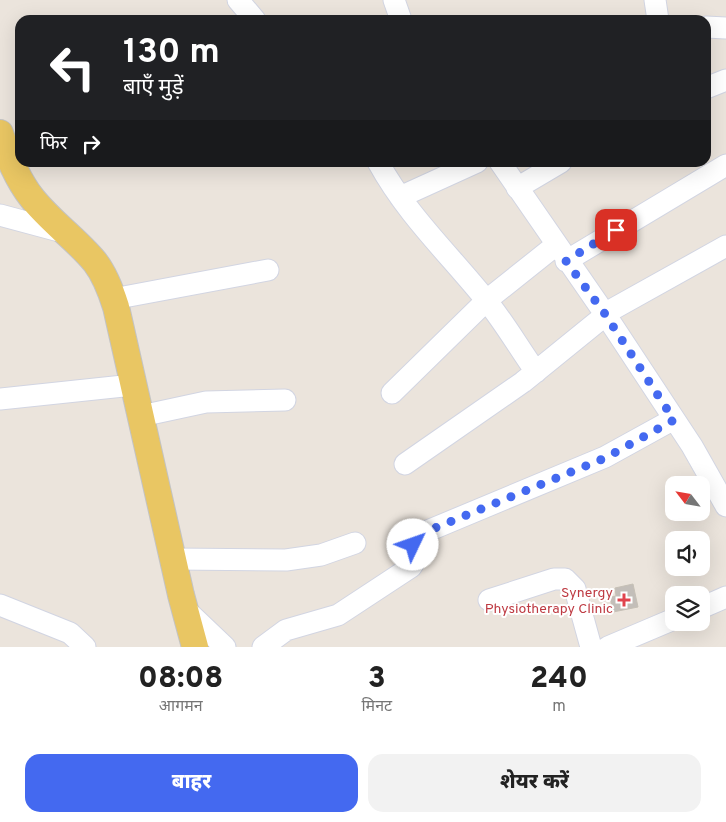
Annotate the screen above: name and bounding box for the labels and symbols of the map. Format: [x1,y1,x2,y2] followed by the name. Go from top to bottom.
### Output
[595,209,637,251] pin
[665,476,710,521] north arrow
[386,518,438,570] position arrow
[485,585,613,618] place label: Synergy Physiotherapy Clinic
[617,593,631,607] marker: Synergy Physiotherapy Clinic

